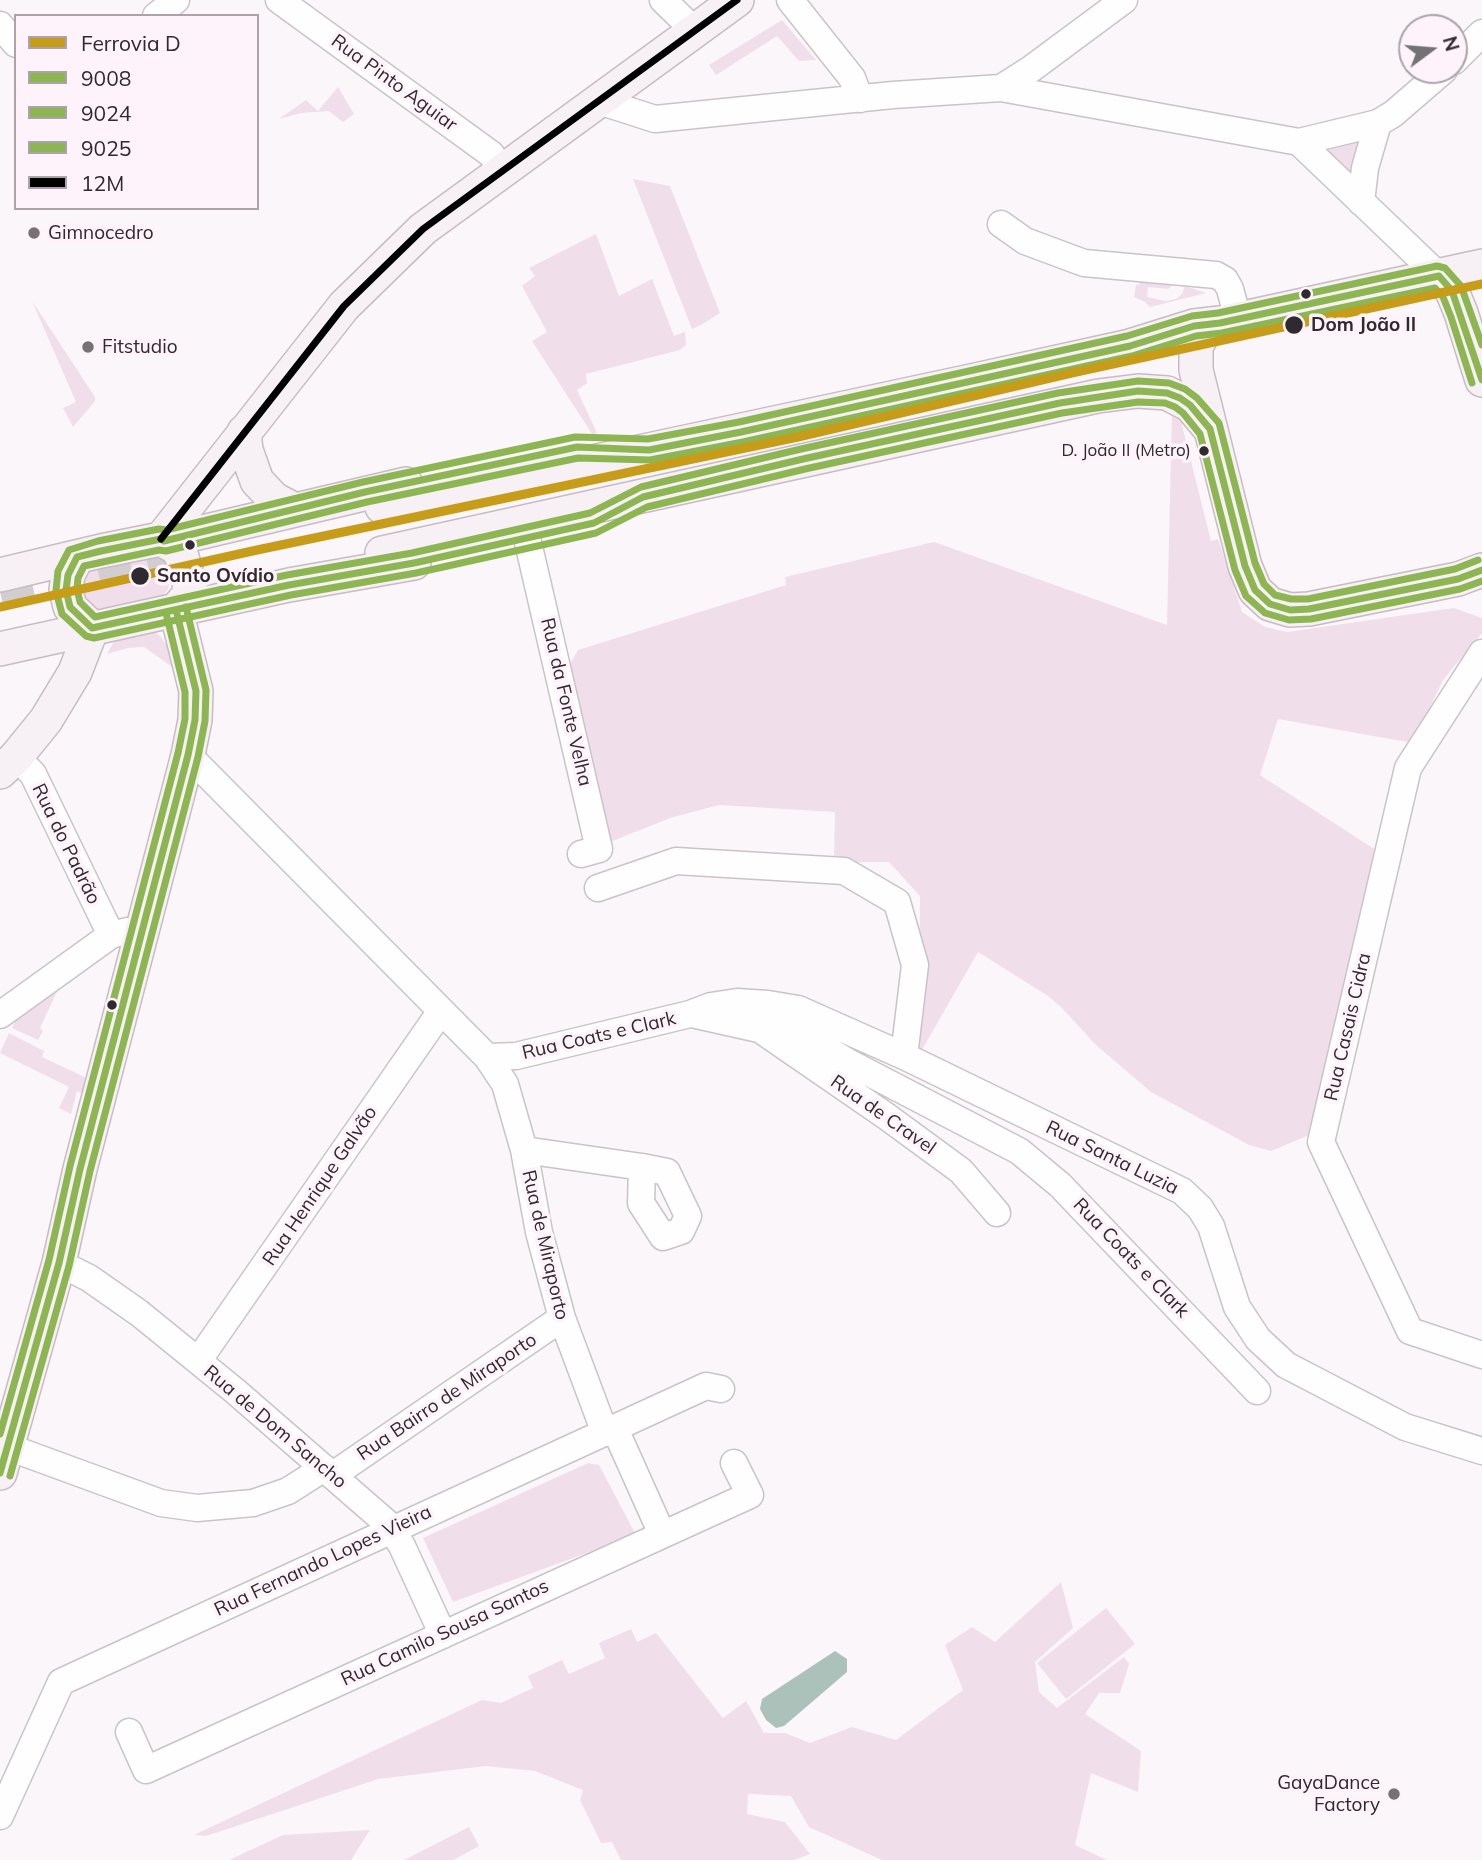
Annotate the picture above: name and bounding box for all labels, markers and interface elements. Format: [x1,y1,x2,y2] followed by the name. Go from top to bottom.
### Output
[14,14,259,210] legend
[1398,14,1468,84] north arrow
[81,30,181,56] text: Ferrovia D
[327,30,461,136] street label: Rua Pinto Aguiar
[1438,34,1465,54] text: N
[81,65,131,91] text: 9008
[81,100,131,126] text: 9024
[81,135,131,161] text: 9025
[81,170,124,196] text: 12M
[48,222,154,244] place label: Gimnocedro
[26,225,42,241] marker: Gimnocedro
[1299,287,1313,301] unlabelled marker
[1283,314,1305,336] marker: Dom João II
[1311,314,1416,336] place label: Dom João II
[102,336,178,358] place label: Fitstudio
[80,339,96,355] marker: Fitstudio
[1062,441,1191,461] place label: D. João II (Metro)
[1197,444,1211,458] marker: D. João II (Metro)
[183,538,197,552] unlabelled marker
[129,565,151,587] marker: Santo Ovídio
[157,565,274,587] place label: Santo Ovídio
[536,616,596,788] street label: Rua da Fonte Velha
[27,780,105,908] street label: Rua do Padrão
[1320,951,1376,1103] street label: Rua Casais Cidra
[105,998,119,1012] unlabelled marker
[520,1007,678,1065] street label: Rua Coats e Clark
[826,1070,940,1160] street label: Rua de Cravel
[258,1102,382,1270] street label: Rua Henrique Galvão
[1042,1116,1182,1200] street label: Rua Santa Luzia
[517,1168,573,1322] street label: Rua de Miraporto
[1068,1194,1194,1322] street label: Rua Coats e Clark
[353,1328,541,1466] street label: Rua Bairro de Miraporto
[199,1361,351,1493] street label: Rua de Dom Sancho
[211,1501,435,1621] street label: Rua Fernando Lopes Vieira
[337,1575,553,1691] street label: Rua Camilo Sousa Santos
[1277,1772,1380,1816] place label: GayaDance Factory
[1386,1786,1402,1802] marker: GayaDance Factory

